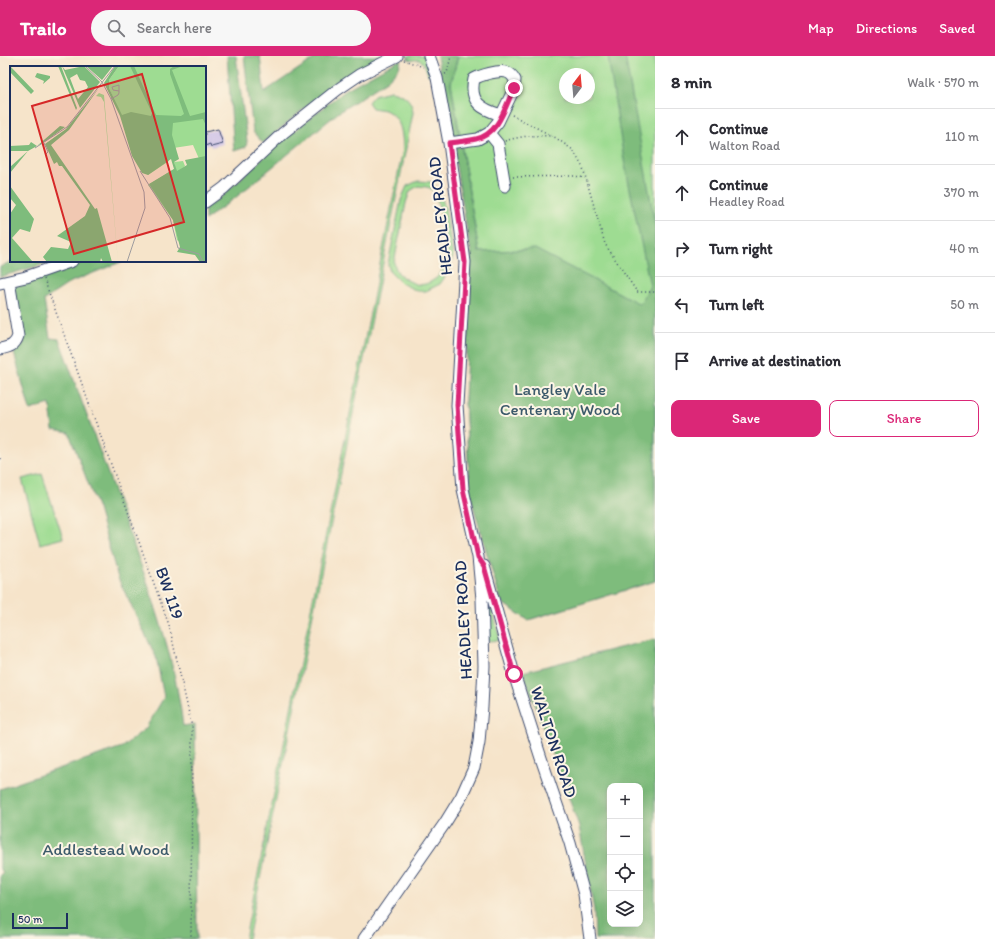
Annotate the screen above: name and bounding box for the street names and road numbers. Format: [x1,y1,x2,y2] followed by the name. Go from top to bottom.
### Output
[424,156,456,276] street label: HEADLEY ROAD
[450,560,476,680] street label: HEADLEY ROAD
[152,564,188,622] street label: BW 119
[527,684,581,800] street label: WALTON ROAD

